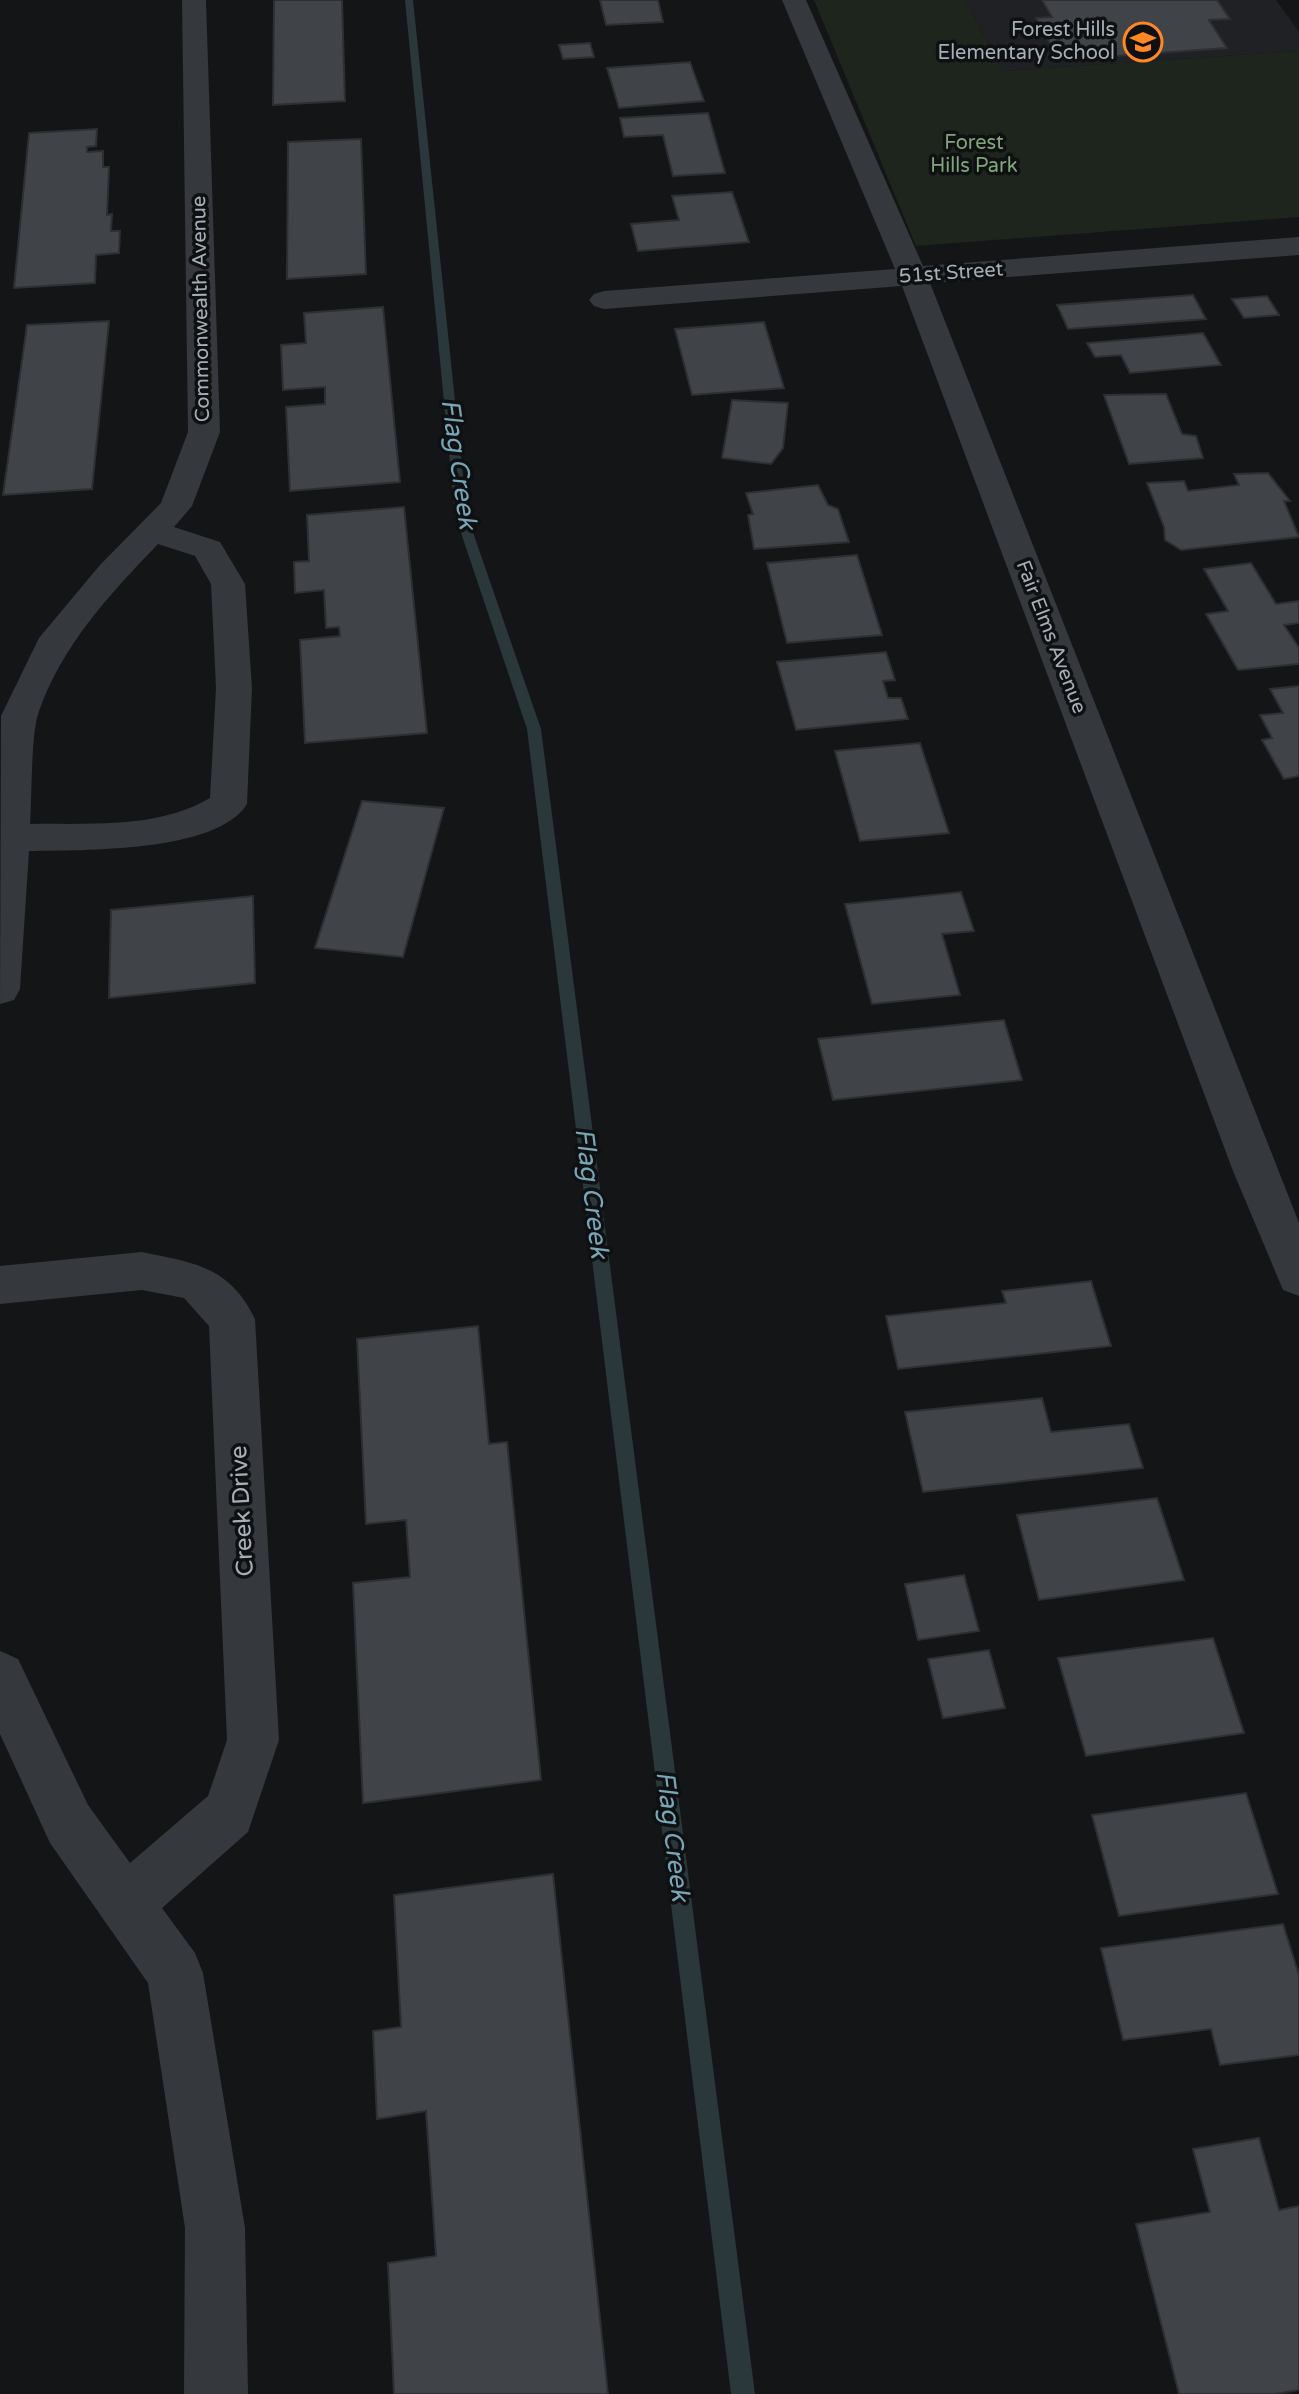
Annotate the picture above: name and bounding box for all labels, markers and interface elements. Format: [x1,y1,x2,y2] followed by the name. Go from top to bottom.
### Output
[937,18,1115,65] place label: Forest Hills Elementary School
[1122,21,1164,63] school or university icon: Forest Hills Elementary School
[930,131,1018,178] park label: Forest Hills Park
[187,196,215,422] street label: Commonwealth Avenue
[898,257,1004,289] street label: 51st Street
[435,397,484,533] water label: Flag Creek
[1011,557,1091,717] street label: Fair Elms Avenue
[569,1126,616,1262] water label: Flag Creek
[224,1445,260,1577] street label: Creek Drive
[650,1769,697,1905] water label: Flag Creek

